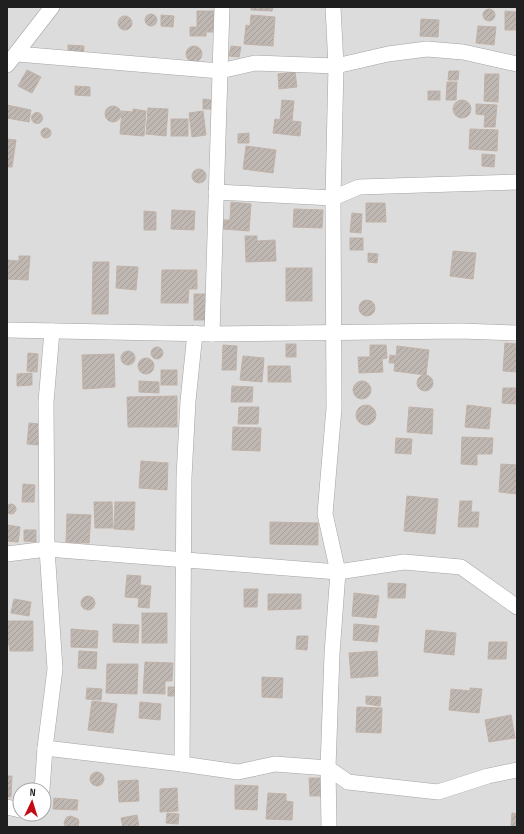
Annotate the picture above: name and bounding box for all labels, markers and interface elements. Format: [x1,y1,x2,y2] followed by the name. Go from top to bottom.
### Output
[12,782,52,822] north arrow
[29,786,36,799] text: N

